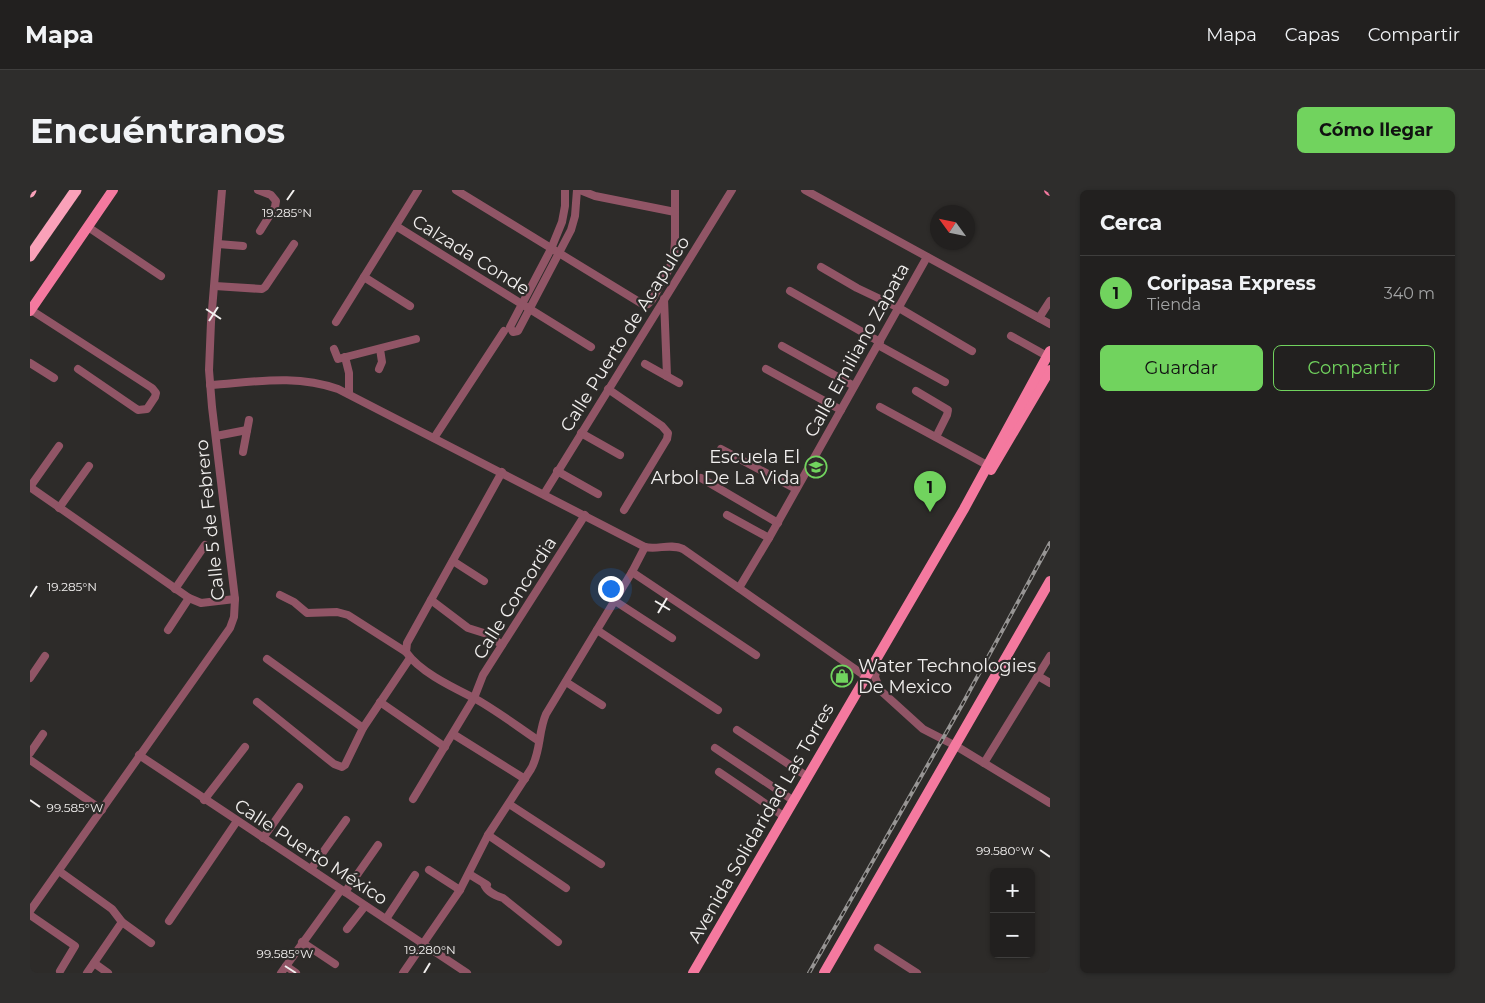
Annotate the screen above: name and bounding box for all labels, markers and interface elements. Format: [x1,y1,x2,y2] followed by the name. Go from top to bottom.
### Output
[25,20,94,49] text: Mapa
[1206,24,1257,46] text: Mapa
[1285,24,1340,46] text: Capas
[1368,24,1460,46] text: Compartir
[1297,107,1455,153] button: Cómo llegar
[30,109,285,152] text: Encuéntranos
[262,205,312,220] text: 19.285°N
[930,205,975,250] north arrow
[408,210,534,300] street label: Calzada Conde
[1100,210,1162,235] text: Cerca
[556,232,694,436] street label: Calle Puerto de Acapulco
[800,259,914,441] street label: Calle Emiliano Zapata
[1147,272,1316,295] text: Coripasa Express
[1113,284,1119,303] text: 1
[1384,284,1435,303] text: 340 m
[1147,295,1201,314] text: Tienda
[1100,345,1263,391] button: Guardar
[1273,345,1435,391] button: Compartir
[191,439,229,601] street label: Calle 5 de Febrero
[651,446,800,489] place label: Escuela El Arbol De La Vida
[804,455,828,479] school or university icon: Escuela El Arbol De La Vida
[914,471,946,512] pin: 1
[469,533,561,663] street label: Calle Concordia
[598,576,624,602] your location
[47,579,97,594] text: 19.285°N
[858,655,1036,698] place label: Water Technologies De Mexico
[830,664,854,688] shop icon: Water Technologies De Mexico
[683,699,839,947] street label: Avenida Solidaridad Las Torres
[230,794,392,910] street label: Calle Puerto México
[47,800,103,815] text: 99.585°W
[976,843,1034,858] text: 99.580°W
[990,868,1035,958] map controls
[990,868,1035,913] button: +
[990,913,1035,958] button: −
[404,942,456,957] text: 19.280°N
[257,946,313,961] text: 99.585°W

